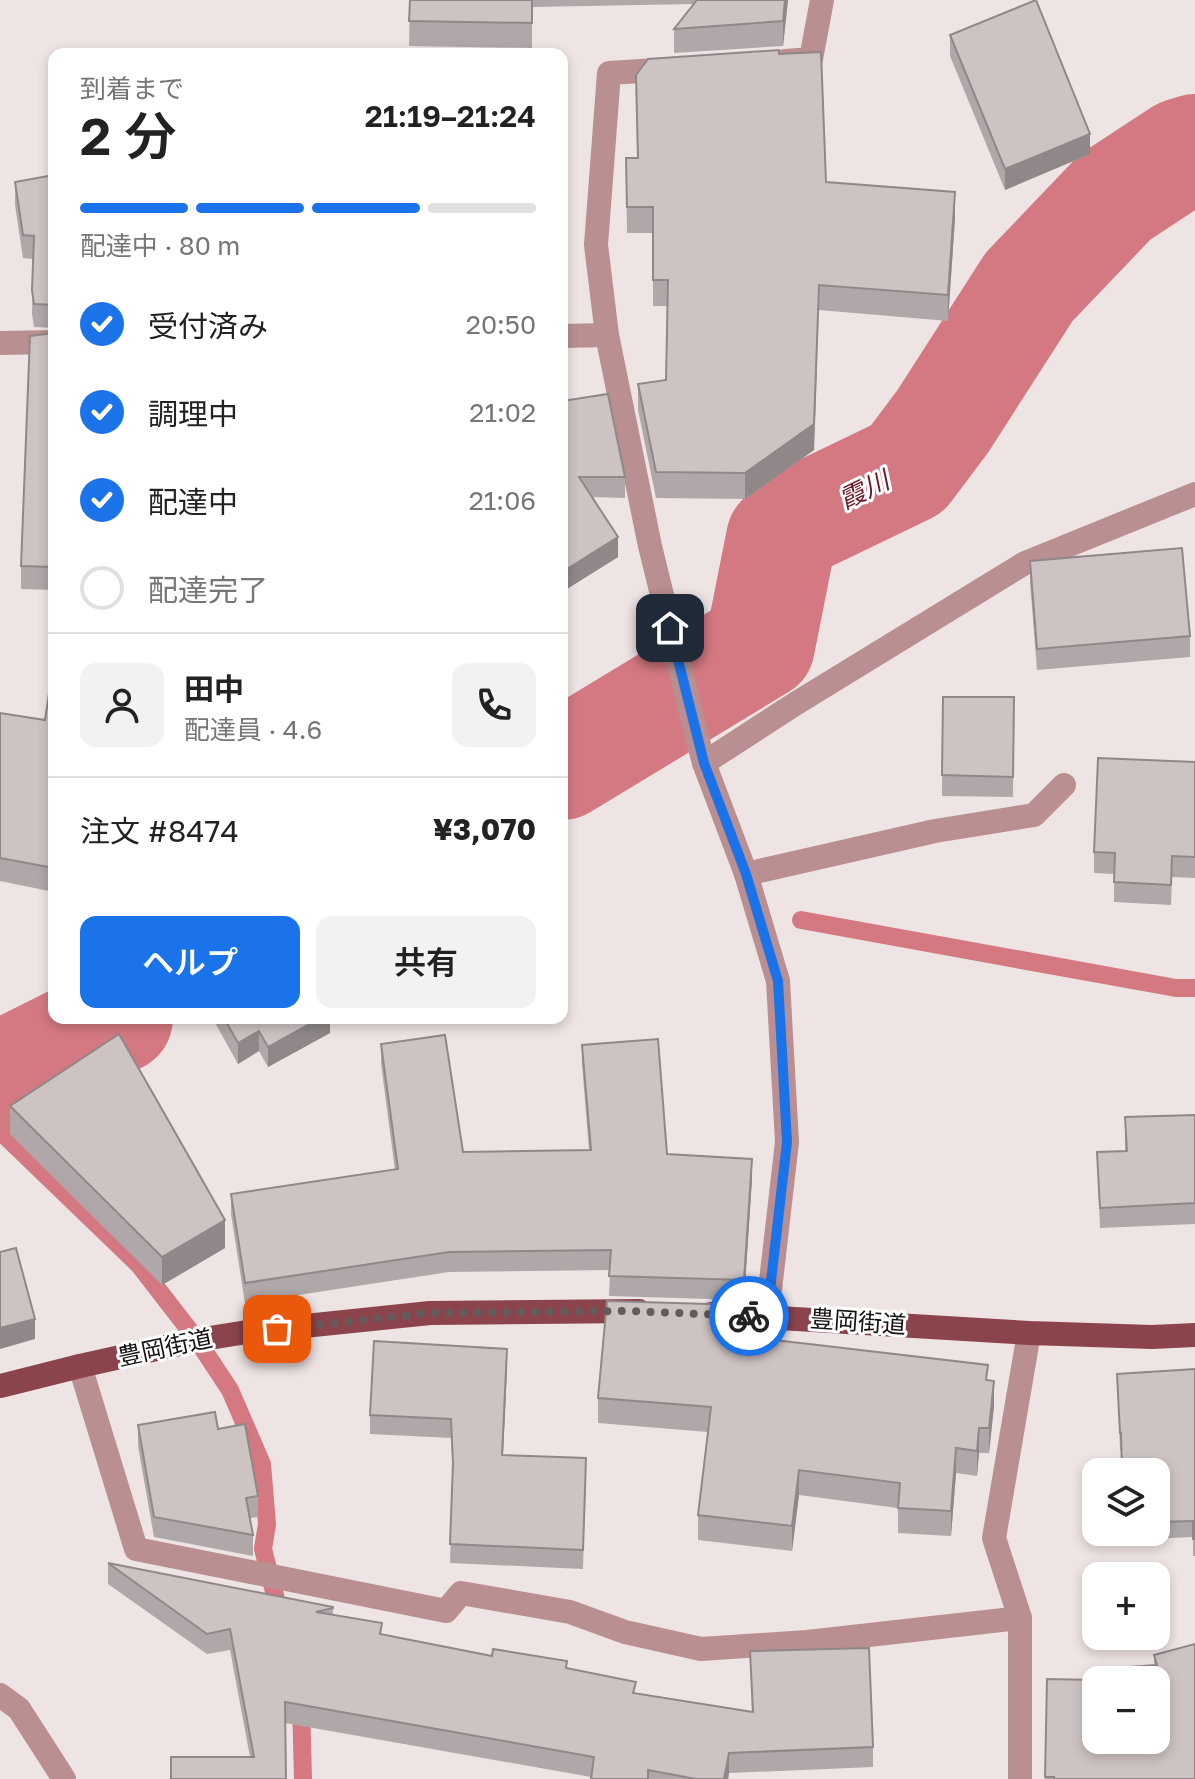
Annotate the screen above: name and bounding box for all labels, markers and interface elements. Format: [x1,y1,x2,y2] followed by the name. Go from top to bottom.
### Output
[80,73,184,104] text: 到着まで
[365,98,536,134] text: 21:19–21:24
[80,104,176,166] text: 2 分
[80,230,240,261] text: 配達中 · 80 m
[80,302,124,346] icon: check
[148,308,268,344] text: 受付済み
[466,309,536,340] text: 20:50
[80,390,124,434] icon: check
[148,396,238,432] text: 調理中
[469,397,536,428] text: 21:02
[834,463,897,515] water label: 霞川
[80,478,124,522] icon: check
[148,484,238,520] text: 配達中
[469,485,536,516] text: 21:06
[148,572,268,608] text: 配達完了
[636,594,704,662] pin
[648,606,692,650] icon: home
[80,663,164,747] button: person
[452,663,536,747] button: phone
[184,671,244,707] text: 田中
[184,714,322,745] text: 配達員 · 4.6
[433,811,536,847] text: ¥3,070
[80,813,239,849] text: 注文 #8474
[80,916,300,1008] button: ヘルプ
[316,916,536,1008] button: 共有
[709,1276,789,1356] courier
[727,1294,771,1338] icon: bike
[243,1295,311,1363] pin
[809,1303,907,1338] street label: 豊岡街道
[255,1307,299,1351] icon: bag
[115,1322,215,1371] street label: 豊岡街道
[1082,1458,1170,1754] map controls
[1082,1458,1170,1546] button: layers
[1082,1562,1170,1650] button: +
[1082,1666,1170,1754] button: −

